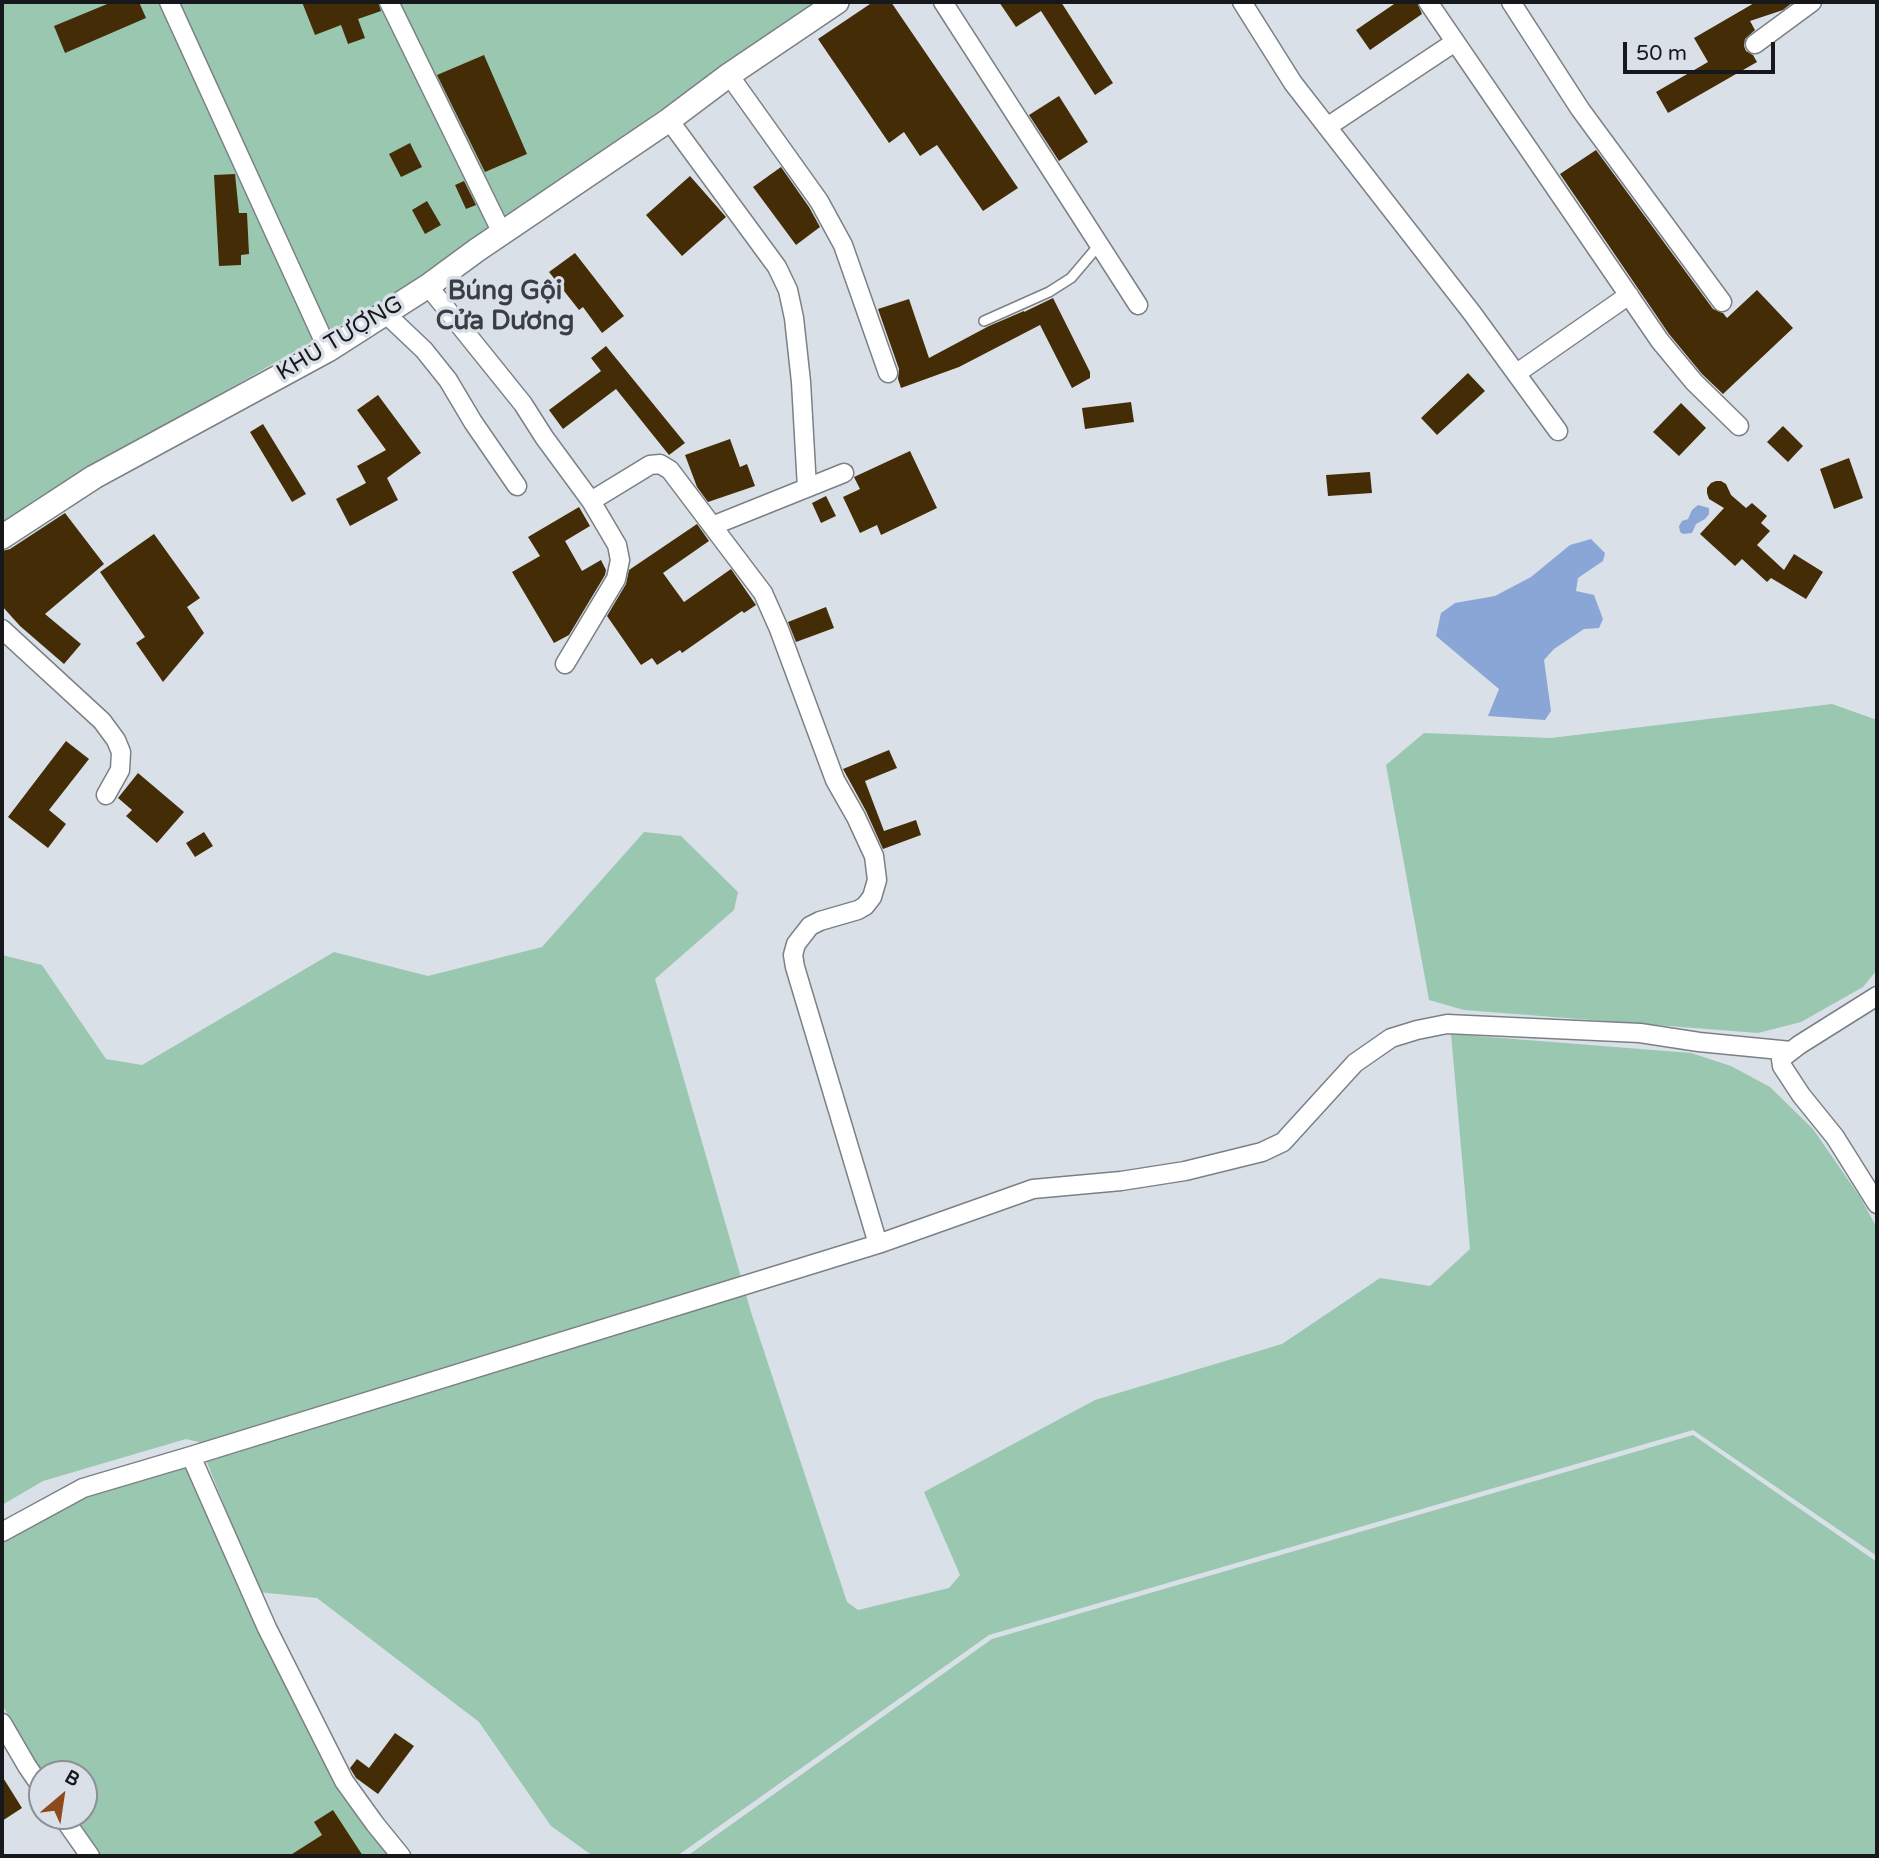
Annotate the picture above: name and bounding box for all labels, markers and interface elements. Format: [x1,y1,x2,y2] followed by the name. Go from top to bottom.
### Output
[1627,28,1779,72] scale bar
[1636,41,1687,66] text: 50 m
[436,276,574,338] district label: Búng Gội Cửa Dương
[272,291,408,387] street label: KHU TƯỢNG
[28,1760,98,1830] north arrow
[61,1766,83,1791] text: B

